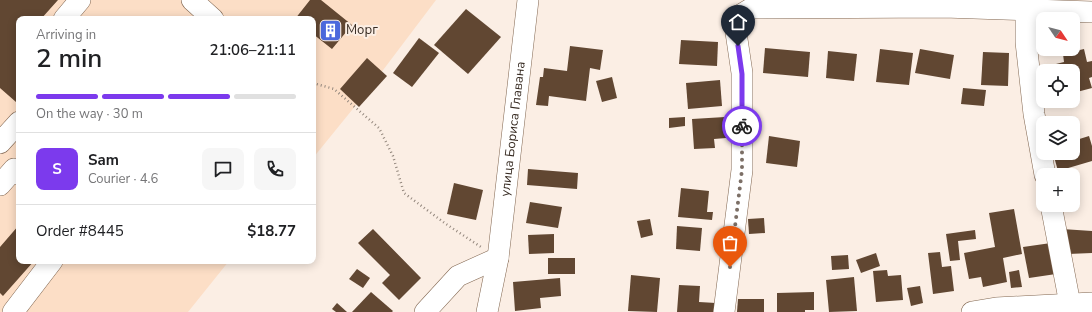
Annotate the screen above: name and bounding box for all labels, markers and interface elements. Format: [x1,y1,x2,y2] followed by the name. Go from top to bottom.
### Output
[721,5,755,46] pin
[727,11,749,33] icon: home
[1036,12,1080,56] north arrow
[1036,12,1080,212] map controls
[317,17,343,43] building icon: Морг
[346,21,378,39] place label: Морг
[36,26,96,44] text: Arriving in
[209,40,296,60] text: 21:06–21:11
[36,41,102,76] text: 2 min
[496,60,530,198] street label: улица Бориса Главана
[1036,64,1080,108] button: locate
[36,105,143,123] text: On the way · 30 m
[722,106,762,146] courier
[731,115,753,137] icon: bike
[1036,116,1080,160] button: layers
[202,148,244,190] button: chat
[254,148,296,190] button: phone
[88,150,119,170] text: Sam
[52,159,62,179] text: S
[1036,168,1080,212] button: +
[88,170,158,188] text: Courier · 4.6
[36,221,124,241] text: Order #8445
[247,221,296,241] text: $18.77
[713,226,747,267] pin
[719,232,741,254] icon: bag

